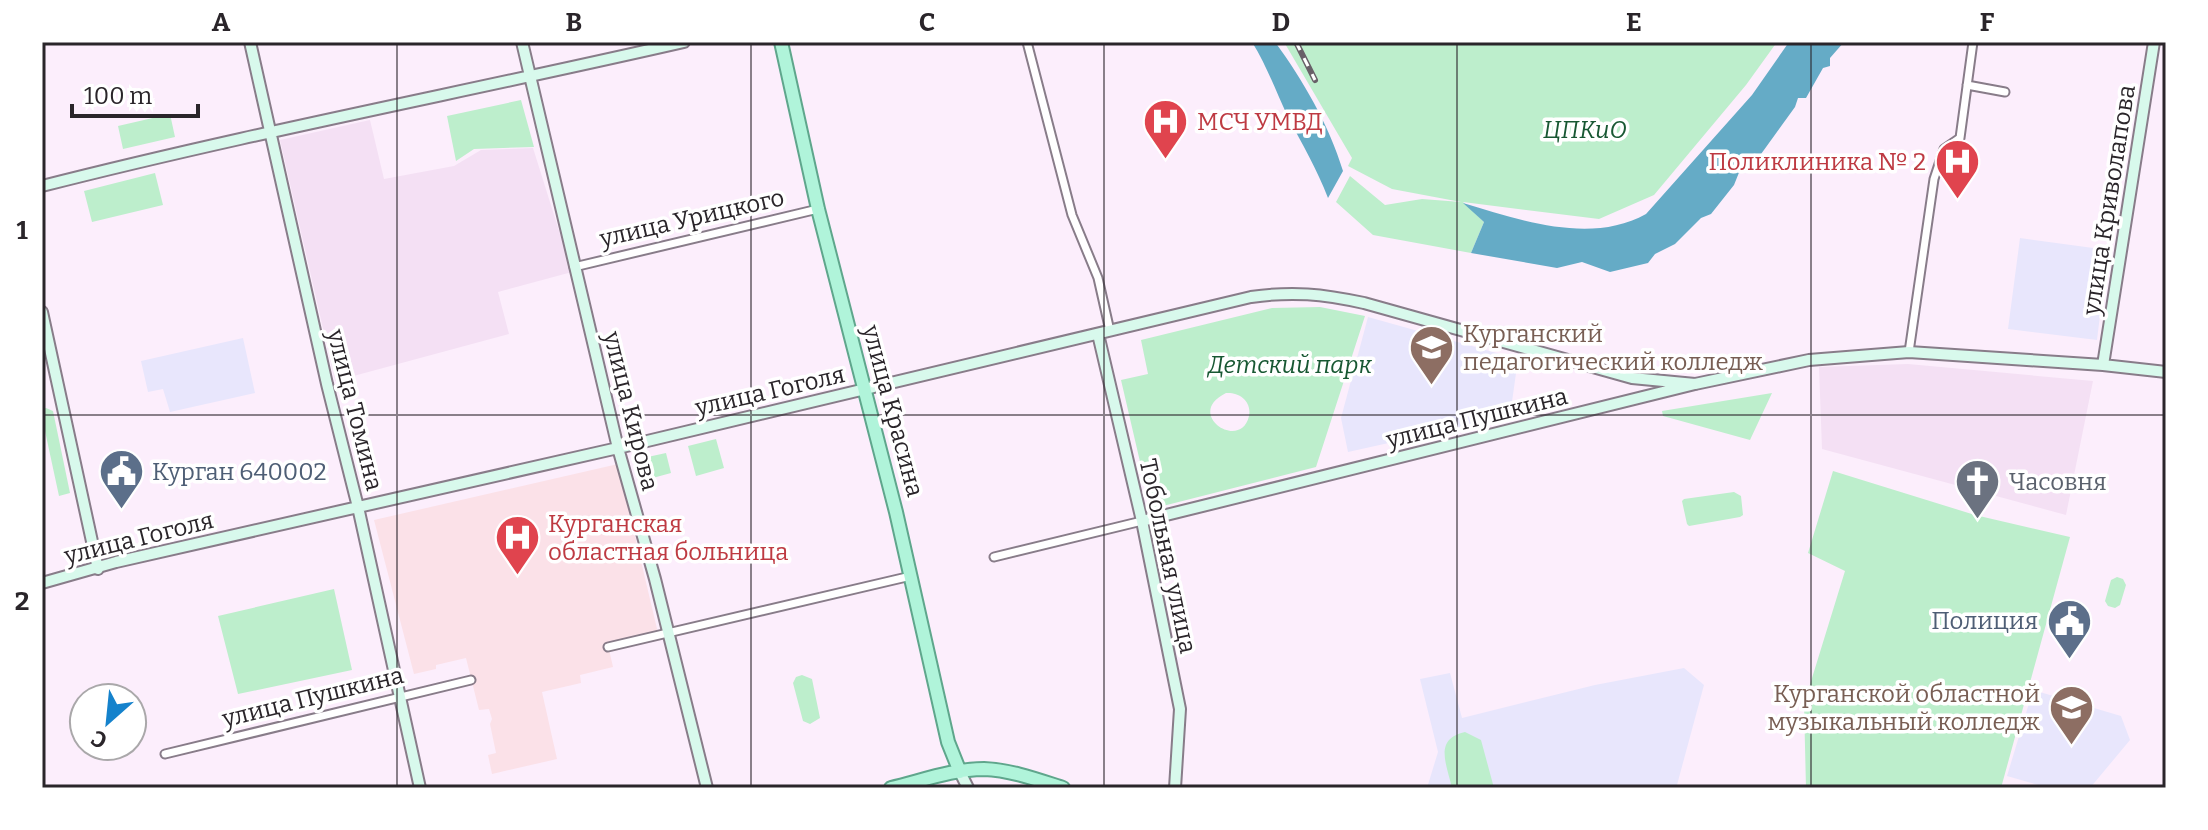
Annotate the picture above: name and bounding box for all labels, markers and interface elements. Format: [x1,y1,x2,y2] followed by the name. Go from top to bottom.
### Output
[212,7,231,38] text: A
[566,7,582,38] text: B
[919,7,935,38] text: C
[1272,7,1290,38] text: D
[1626,7,1642,38] text: E
[1980,7,1995,38] text: F
[72,68,198,118] scale bar
[84,82,152,110] text: 100 m
[2077,83,2141,318] street label: улица Криволапова
[1142,98,1190,161] hospital icon: МСЧ УМВД
[1197,108,1323,136] place label: МСЧ УМВД
[1543,116,1627,144] park label: ЦПКиО
[1933,138,1981,201] hospital icon: Поликлиника № 2
[1709,148,1926,176] place label: Поликлиника № 2
[596,183,787,253] street label: улица Урицкого
[16,215,28,246] text: 1
[1463,320,1763,376] place label: Курганский педагогический колледж
[856,321,929,500] street label: улица Красина
[1408,324,1456,387] school or university icon: Курганский педагогический колледж
[321,326,389,494] street label: улица Томина
[597,328,664,493] street label: улица Кирова
[1206,351,1372,379] park label: Детский парк
[692,360,848,422] street label: улица Гоголя
[1382,382,1571,454] street label: улица Пушкина
[97,448,145,511] public building icon: Курган 640002
[1134,456,1202,656] street label: Тобольная улица
[152,458,327,486] place label: Курган 640002
[1954,458,2002,521] church icon: Часовня
[2009,468,2106,496] place label: Часовня
[61,506,216,570] street label: улица Гоголя
[548,510,789,566] place label: Курганская областная больница
[493,514,541,577] hospital icon: Курганская областная больница
[15,586,29,617] text: 2
[2045,597,2093,660] public building icon: Полиция
[1931,607,2038,635] place label: Полиция
[218,661,407,733] street label: улица Пушкина
[1768,680,2040,736] place label: Курганской областной музыкальный колледж
[68,682,148,762] north arrow
[2047,684,2095,747] school or university icon: Курганской областной музыкальный колледж
[87,724,111,755] text: С

